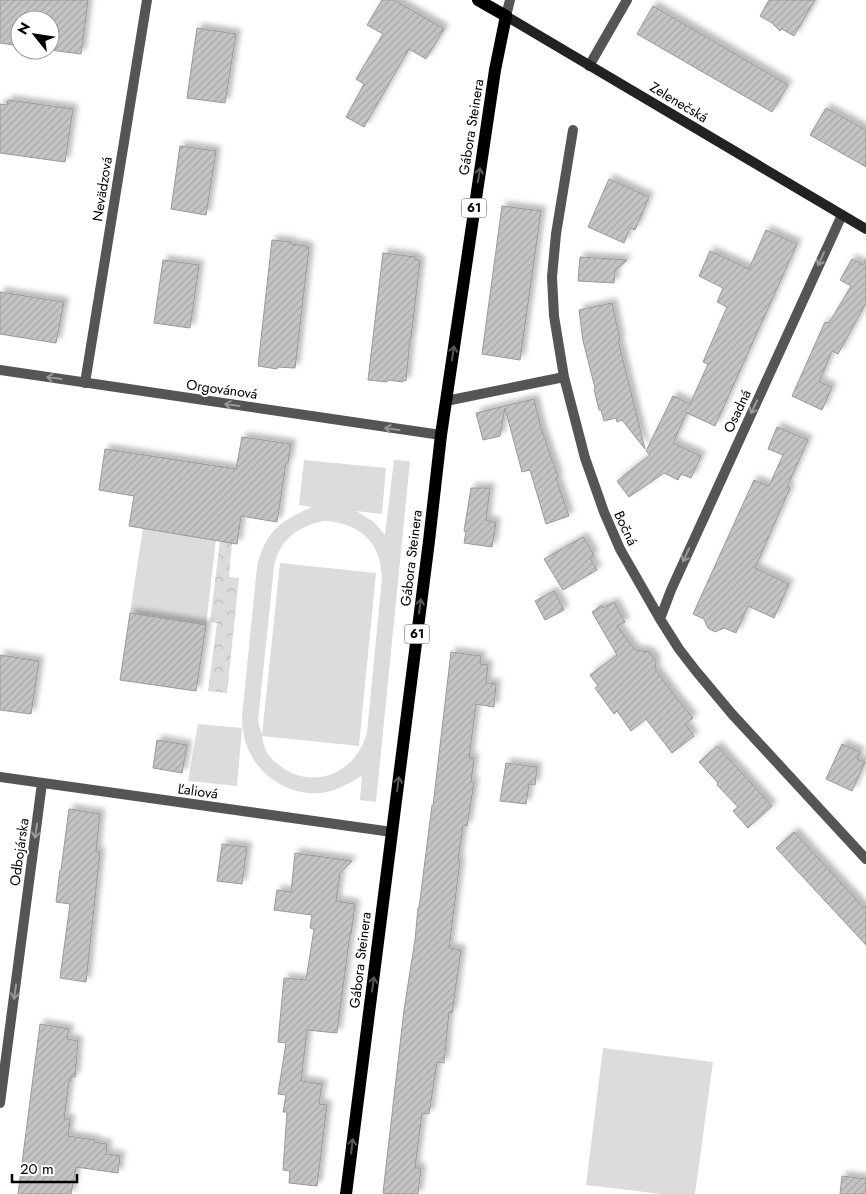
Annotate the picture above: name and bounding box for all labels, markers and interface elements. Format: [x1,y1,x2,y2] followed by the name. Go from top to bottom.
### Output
[10,10,60,60] north arrow
[12,19,35,38] text: N
[646,77,712,127] street label: Zelenečská
[454,78,488,176] street label: Gábora Steinera
[87,155,117,223] street label: Nevädzová
[474,167,484,183] one-way arrow
[462,198,486,218] road number: 61
[816,251,825,266] one-way arrow
[448,345,458,361] one-way arrow
[46,373,62,383] one-way arrow
[185,374,259,404] street label: Orgovánová
[718,386,756,436] street label: Osadná
[224,399,240,409] one-way arrow
[748,399,758,414] one-way arrow
[385,423,401,433] one-way arrow
[609,507,643,549] street label: Bočná
[395,509,427,607] street label: Gábora Steinera
[681,547,691,562] one-way arrow
[416,598,426,614] one-way arrow
[404,624,430,644] road number: 61
[393,776,403,792] one-way arrow
[177,778,219,804] street label: Ľaliová
[4,817,34,887] street label: Odbojárska
[31,823,41,839] one-way arrow
[344,911,376,1009] street label: Gábora Steinera
[368,977,378,993] one-way arrow
[9,984,19,1000] one-way arrow
[347,1138,357,1154] one-way arrow
[12,1152,78,1184] scale bar
[20,1158,54,1180] text: 20 m

